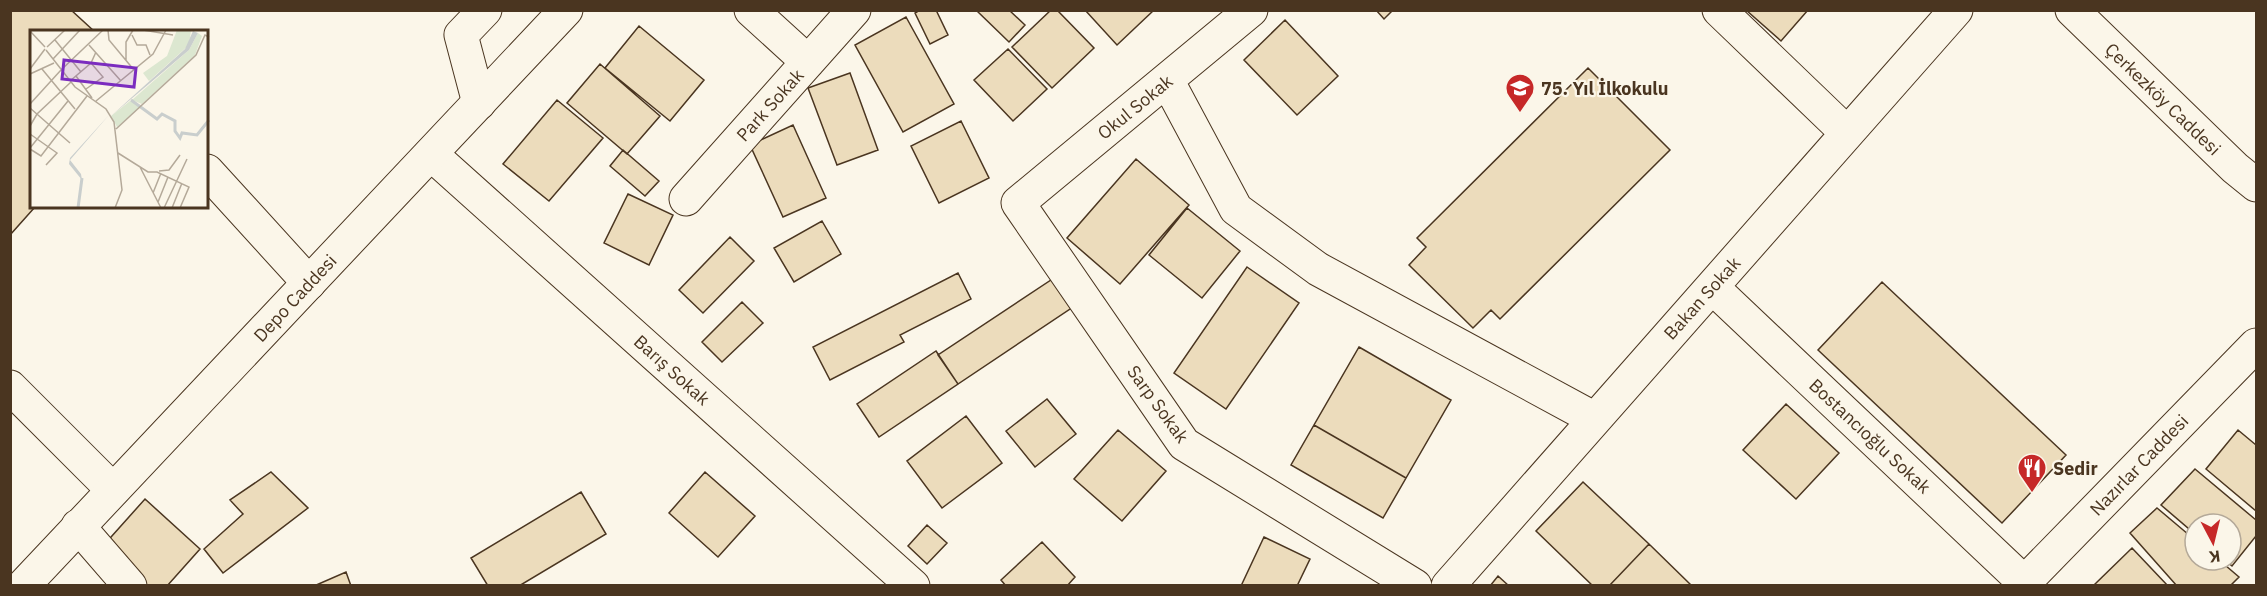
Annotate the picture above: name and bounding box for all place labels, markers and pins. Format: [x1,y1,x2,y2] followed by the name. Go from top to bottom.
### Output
[1504,72,1536,114] school or university icon: 75. Yıl İlkokulu
[1541,77,1669,100] place label: 75. Yıl İlkokulu
[2016,452,2048,494] restaurant icon: Sedir
[2053,457,2098,480] place label: Sedir

